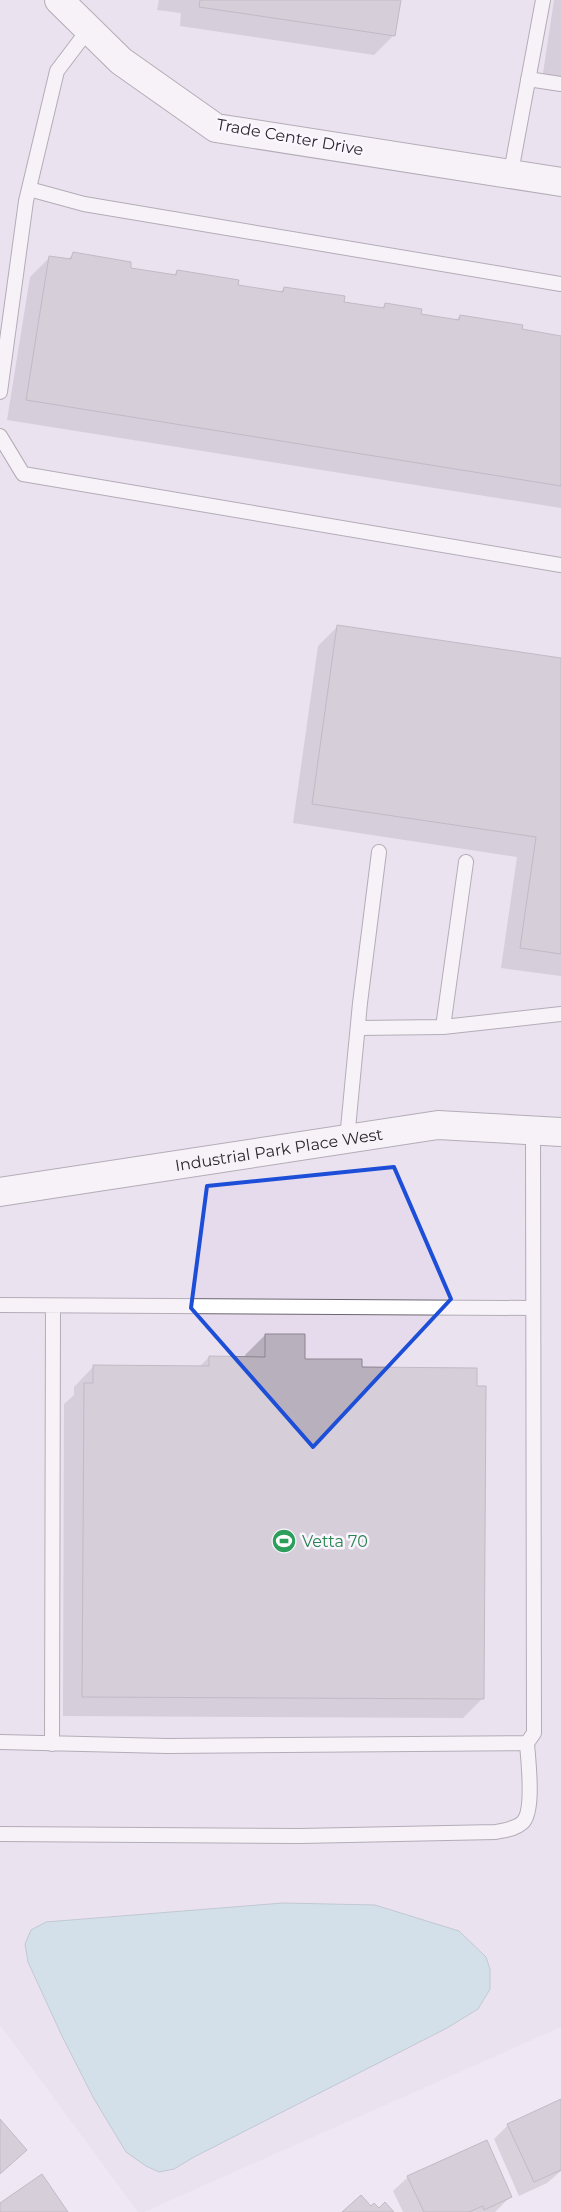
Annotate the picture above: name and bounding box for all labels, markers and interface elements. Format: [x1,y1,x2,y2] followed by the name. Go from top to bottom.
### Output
[215,115,365,159] street label: Trade Center Drive
[174,1124,384,1175] street label: Industrial Park Place West
[271,1528,297,1554] sports icon: Vetta 70
[302,1532,368,1551] place label: Vetta 70

